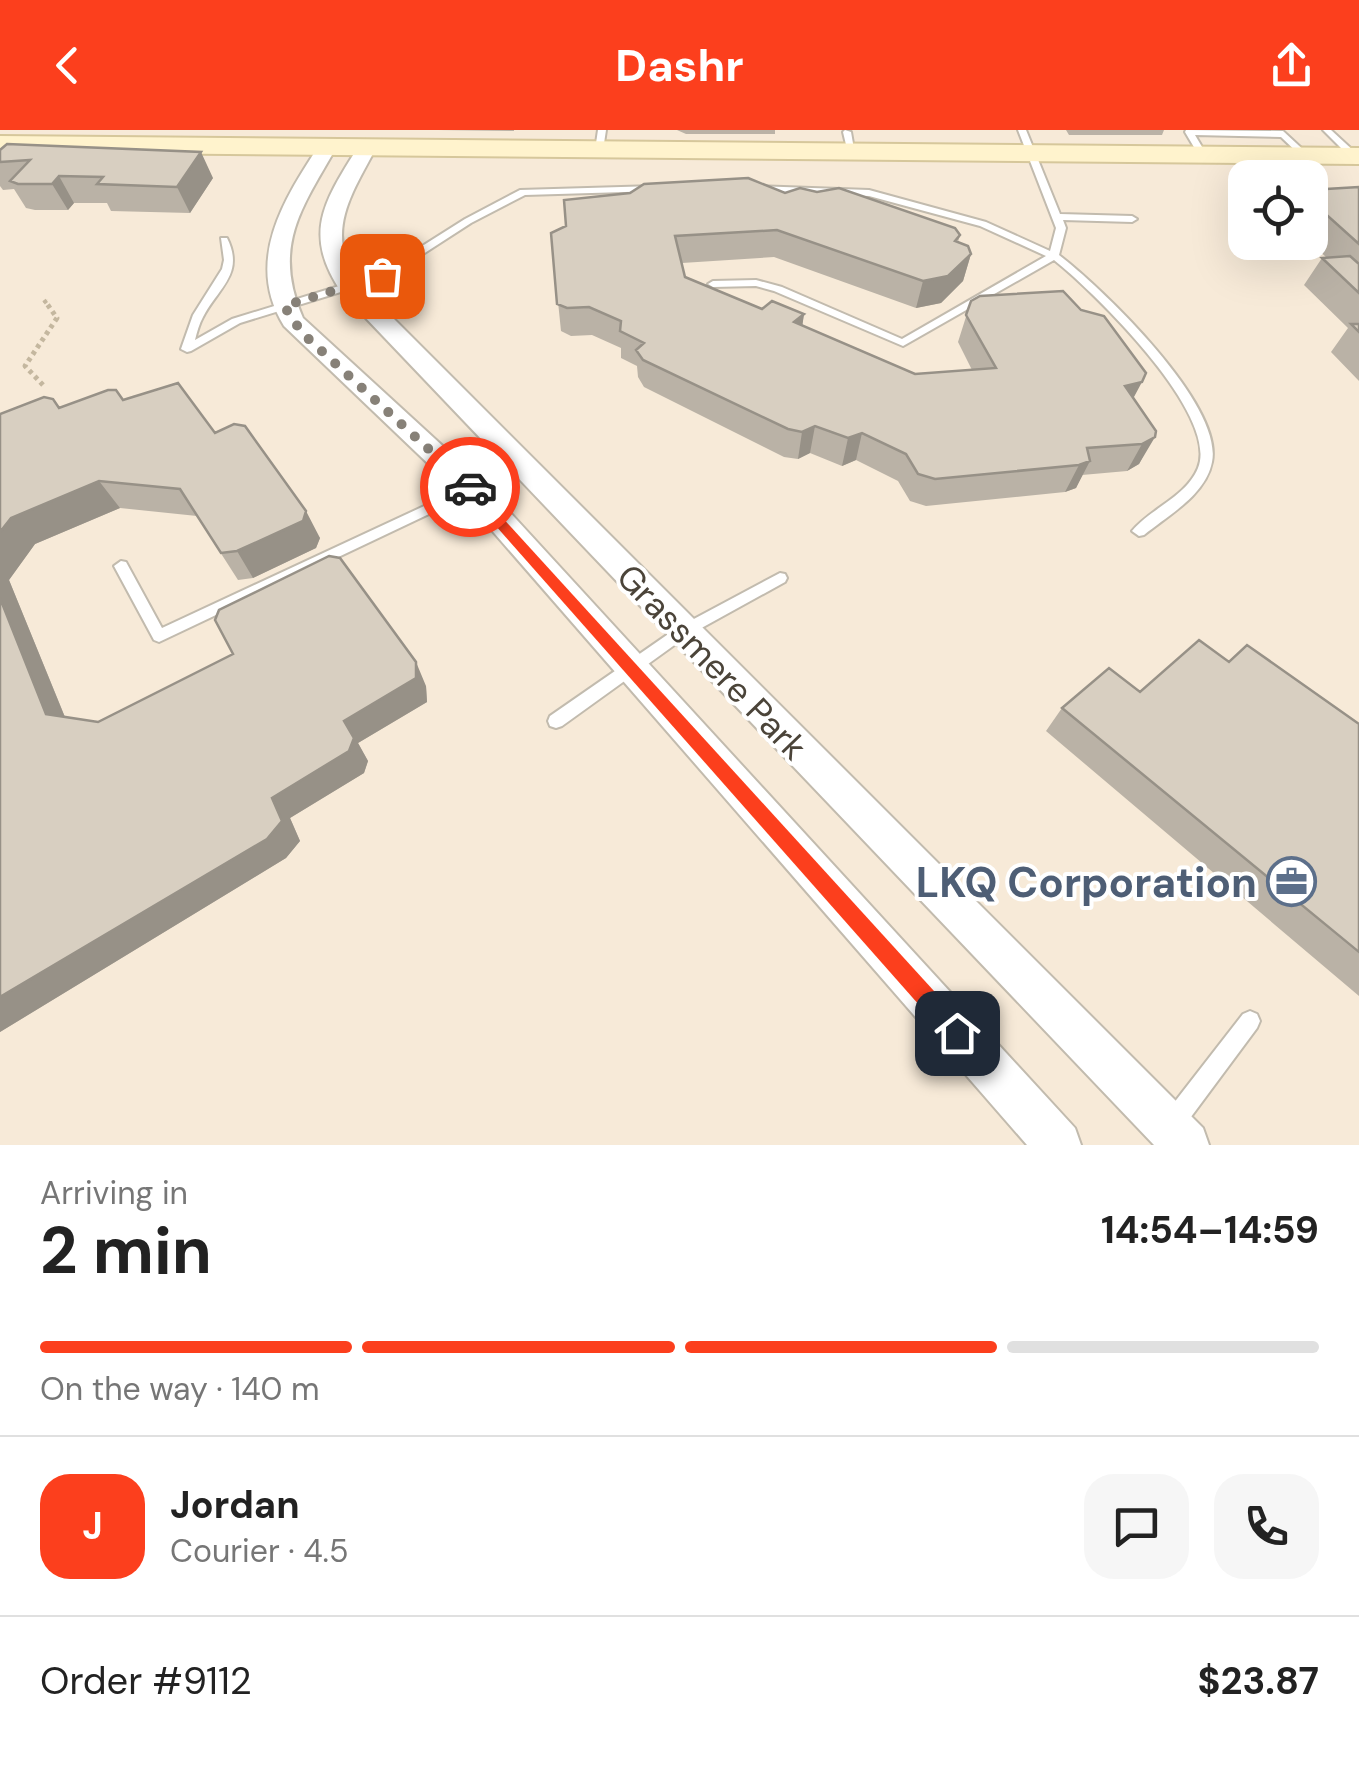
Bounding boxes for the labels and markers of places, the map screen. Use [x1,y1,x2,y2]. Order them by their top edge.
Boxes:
pin [340,234,425,319]
place label: LKQ Corporation [916,855,1257,910]
office icon: LKQ Corporation [1266,856,1318,908]
pin [915,991,1000,1076]

